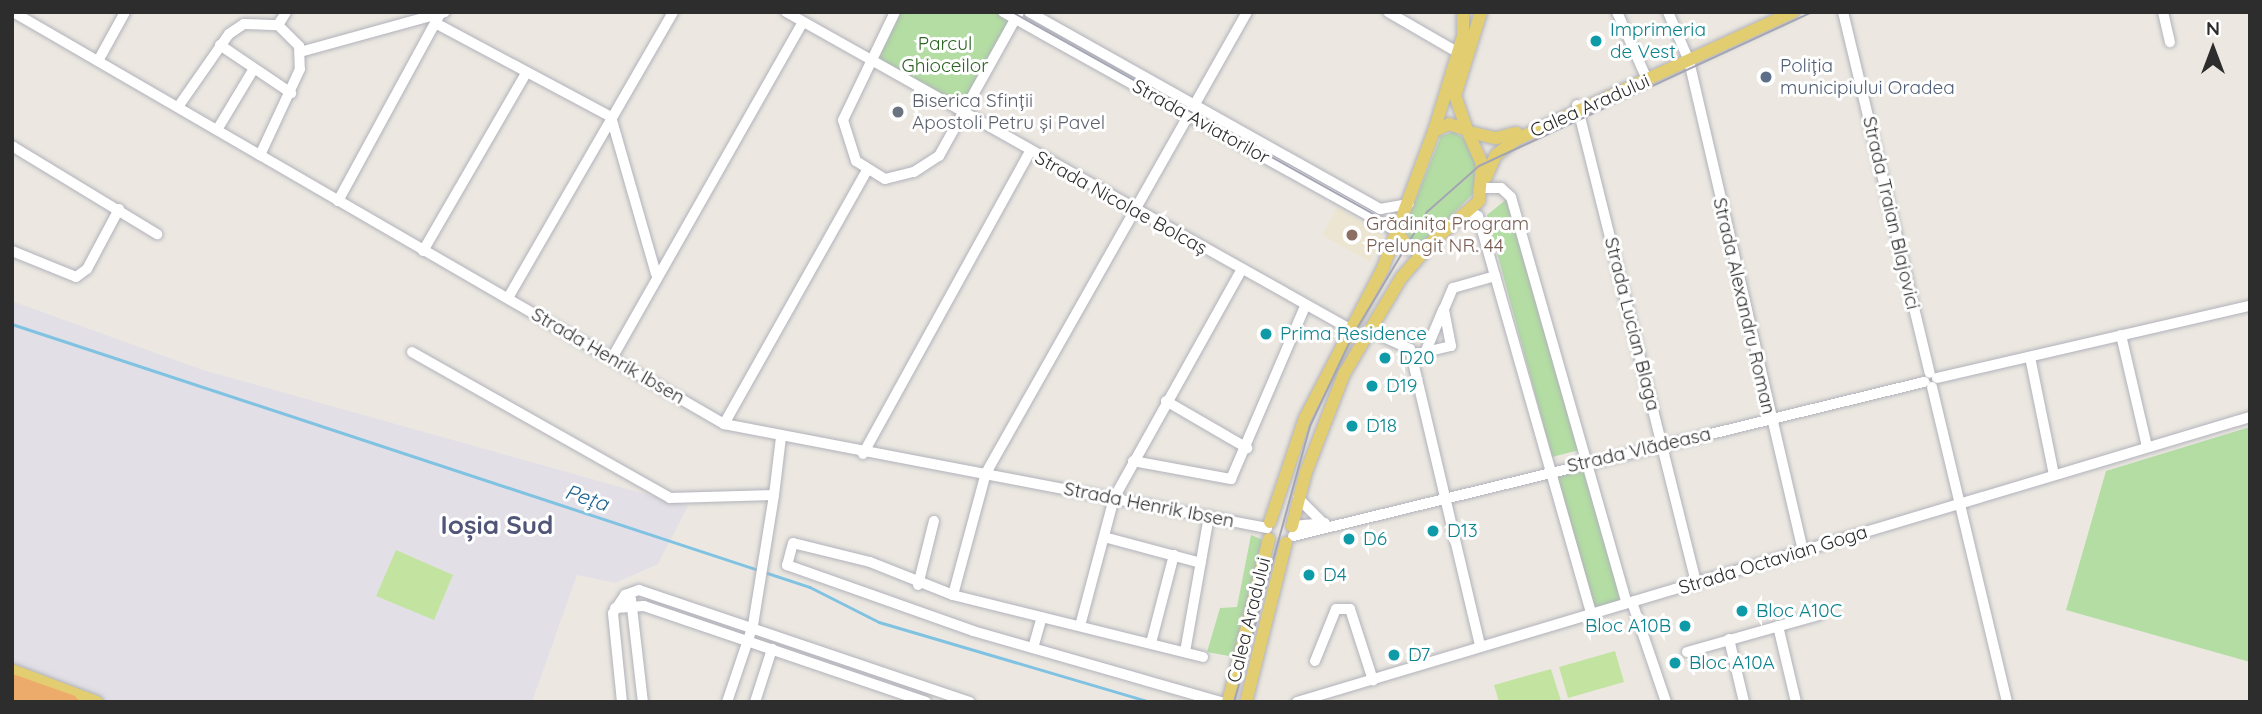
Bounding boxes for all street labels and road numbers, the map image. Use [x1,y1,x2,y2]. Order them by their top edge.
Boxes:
street label: Calea Aradului [1527,69,1653,143]
street label: Strada Aviatorilor [1128,75,1274,169]
street label: Strada Traian Blajovici [1858,114,1924,312]
street label: Strada Nicolae Bolcaș [1031,146,1211,260]
street label: Strada Alexandru Roman [1708,196,1780,416]
street label: Strada Lucian Blaga [1599,235,1665,413]
street label: Strada Henrik Ibsen [527,303,689,409]
street label: Strada Vlădeasa [1565,422,1713,478]
street label: Strada Henrik Ibsen [1062,477,1236,533]
street label: Strada Octavian Goga [1676,520,1870,600]
street label: Calea Aradului [1222,555,1276,685]

